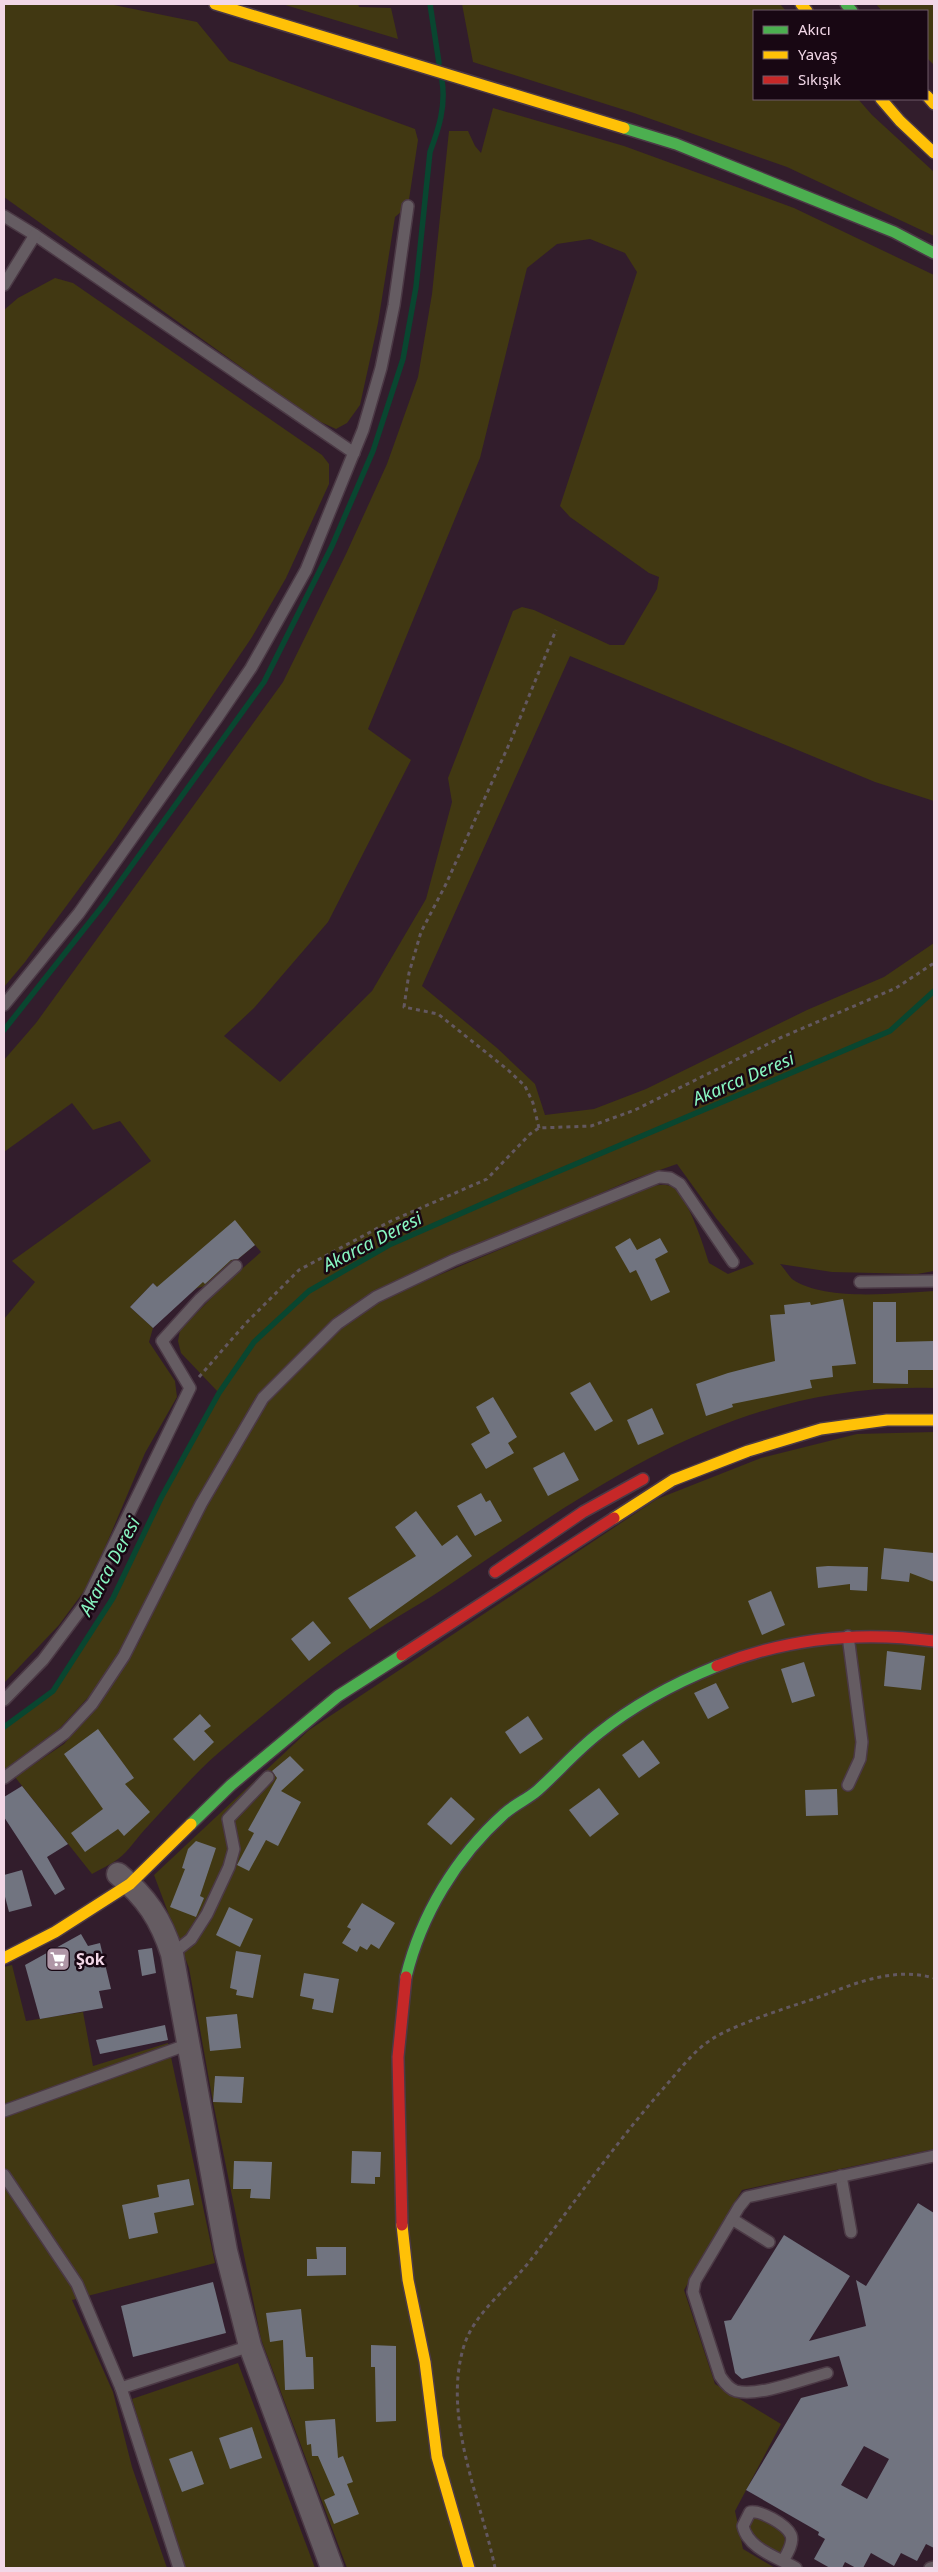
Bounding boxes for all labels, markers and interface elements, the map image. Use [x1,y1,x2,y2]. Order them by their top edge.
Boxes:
legend [753,10,928,100]
text: Akıcı [798,19,831,39]
text: Yavaş [798,44,837,64]
text: Sıkışık [798,69,841,89]
water label: Akarca Deresi [687,1046,798,1111]
water label: Akarca Deresi [317,1206,426,1277]
water label: Akarca Deresi [72,1512,145,1621]
supermarket icon: Şok [45,1946,71,1972]
place label: Şok [76,1948,105,1970]

